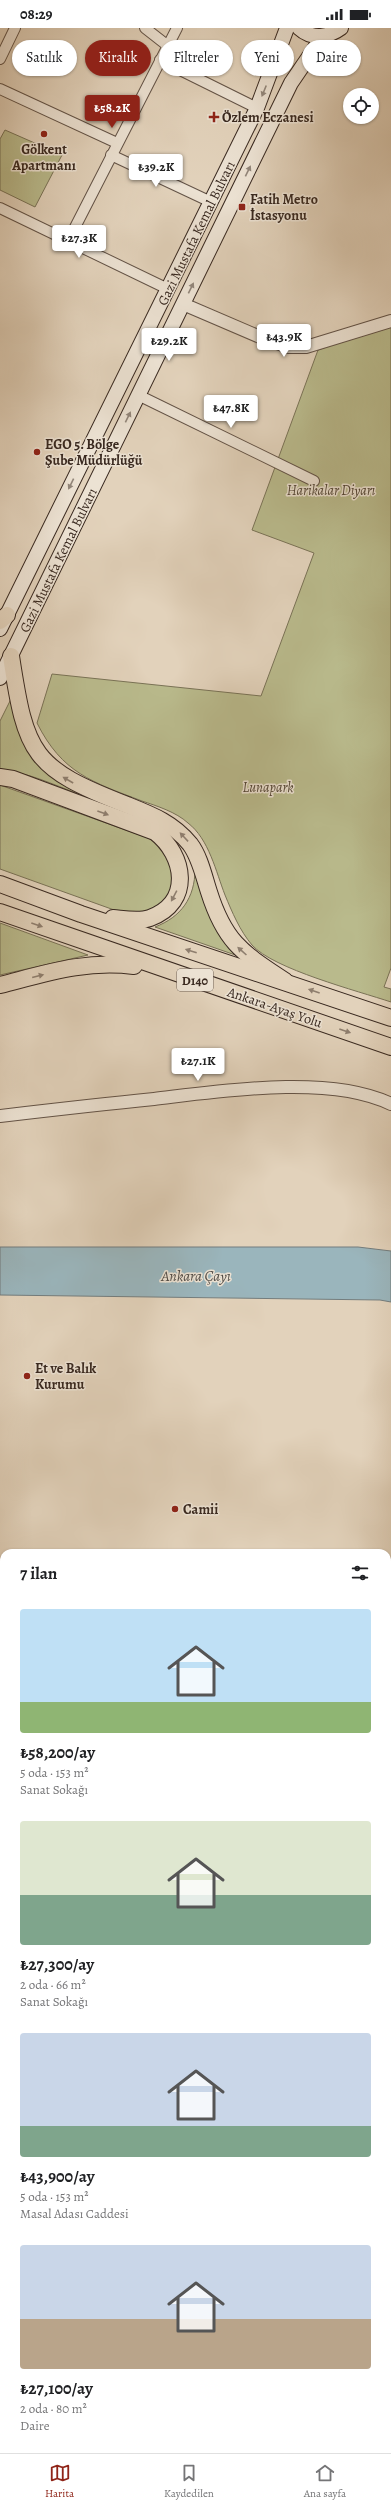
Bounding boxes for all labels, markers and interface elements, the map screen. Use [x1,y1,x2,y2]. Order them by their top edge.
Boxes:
text: 08:29 [20,4,53,24]
chip: Satılık [12,40,77,76]
chip: Kiralık [85,40,151,76]
chip: Filtreler [159,40,233,76]
chip: Yeni [241,40,294,76]
chip: Daire [302,40,361,76]
one-way arrow [261,86,267,98]
map controls [343,88,379,124]
button: locate [343,88,379,124]
pin: ₺58.2K [79,95,145,129]
text: ₺58.2K [94,99,130,116]
place label: Özlem Eczanesi [222,108,314,127]
marker: Özlem Eczanesi [209,112,219,122]
marker: Gölkent Apartmanı [39,129,49,139]
place label: Gölkent Apartmanı [11,140,76,175]
pin: ₺39.2K [123,154,189,188]
text: ₺39.2K [138,158,174,175]
street label: Gazi Mustafa Kemal Bulvarı [153,158,240,309]
one-way arrow [245,165,251,176]
place label: Fatih Metro İstasyonu [250,190,318,225]
marker: Fatih Metro İstasyonu [237,202,247,212]
pin: ₺27.3K [46,225,112,259]
text: ₺27.3K [61,229,97,246]
one-way arrow [188,282,194,293]
pin: ₺43.9K [251,324,317,358]
pin: ₺29.2K [136,328,202,362]
text: ₺43.9K [266,328,302,345]
text: ₺29.2K [150,332,188,349]
pin: ₺47.8K [198,395,264,429]
text: ₺47.8K [213,399,249,416]
one-way arrow [125,411,131,423]
place label: EGO 5. Bölge Şube Müdürlüğü [45,435,143,470]
marker: EGO 5. Bölge Şube Müdürlüğü [32,447,42,457]
one-way arrow [68,479,75,490]
park label: Harikalar Diyarı [287,481,376,500]
street label: Gazi Mustafa Kemal Bulvarı [15,485,102,636]
one-way arrow [62,776,74,783]
park label: Lunapark [242,778,294,797]
one-way arrow [97,810,109,816]
one-way arrow [179,832,188,842]
one-way arrow [171,890,178,902]
one-way arrow [31,922,43,928]
one-way arrow [237,946,247,956]
one-way arrow [185,948,197,954]
road number: D140 [177,969,213,991]
one-way arrow [32,972,44,978]
street label: Ankara-Ayaş Yolu [224,982,325,1033]
one-way arrow [308,988,320,994]
one-way arrow [339,1029,351,1035]
pin: ₺27.1K [165,1048,231,1082]
text: ₺27.1K [181,1052,215,1069]
water label: Ankara Çayı [160,1266,231,1286]
place label: Et ve Balık Kurumu [35,1359,97,1394]
marker: Et ve Balık Kurumu [22,1371,32,1381]
place label: Camii [183,1500,218,1519]
marker: Camii [170,1504,180,1514]
text: 7 ilan [20,1562,57,1585]
icon: filters [349,1562,371,1584]
icon: home [160,1635,232,1707]
text: ₺58,200/ay [20,1741,95,1764]
text: 5 oda · 153 m² [20,1764,89,1781]
text: Sanat Sokağı [20,1781,88,1798]
icon: home [160,1847,232,1919]
text: ₺27,300/ay [20,1953,94,1976]
text: 2 oda · 66 m² [20,1976,86,1993]
text: Sanat Sokağı [20,1993,88,2010]
icon: home [160,2059,232,2131]
text: ₺43,900/ay [20,2165,95,2188]
text: 5 oda · 153 m² [20,2188,89,2205]
text: Masal Adası Caddesi [20,2205,129,2222]
icon: home [160,2271,232,2343]
text: ₺27,100/ay [20,2377,93,2400]
text: 2 oda · 80 m² [20,2400,87,2417]
text: Daire [20,2417,50,2434]
tab: Harita [45,2462,74,2501]
tab: Kaydedilen [164,2462,214,2501]
tab: Ana sayfa [304,2462,346,2501]

